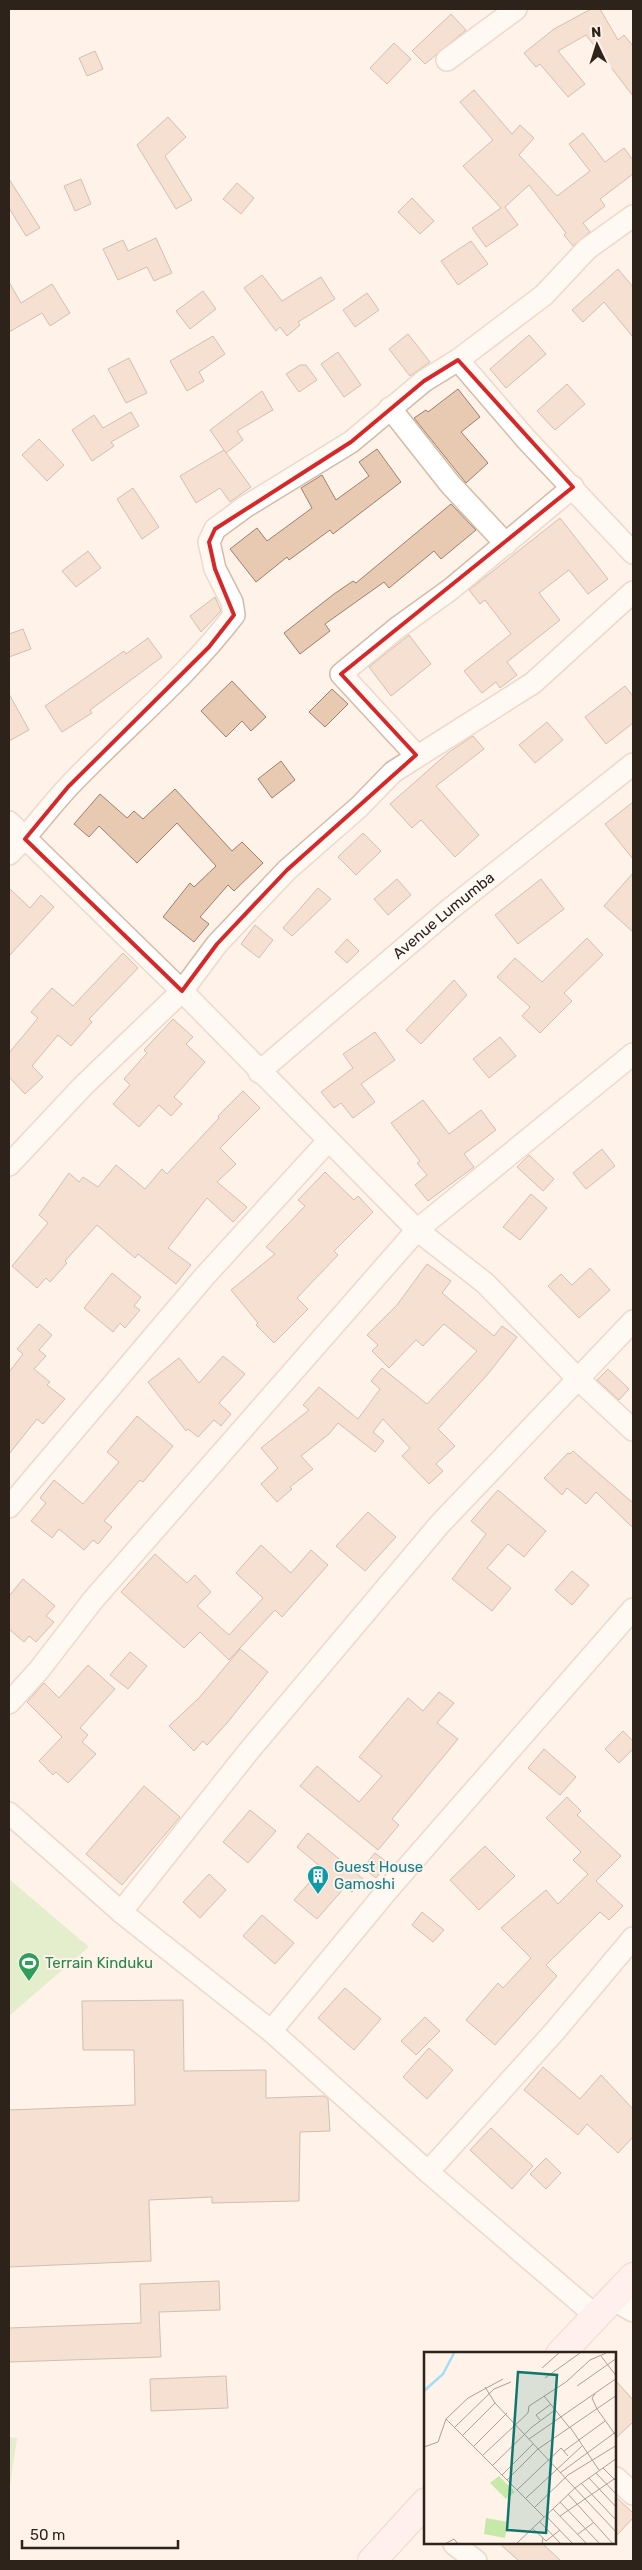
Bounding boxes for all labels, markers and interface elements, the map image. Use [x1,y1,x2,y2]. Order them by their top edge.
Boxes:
north arrow [572,20,622,70]
text: N [591,24,602,41]
street label: Avenue Lumumba [389,868,498,963]
place label: Guest House Gamoshi [334,1858,423,1893]
building icon: Guest House Gamoshi [306,1864,330,1895]
sports icon: Terrain Kinduku [17,1951,41,1982]
place label: Terrain Kinduku [45,1954,153,1972]
inset map [424,2352,617,2545]
scale bar [22,2518,179,2550]
text: 50 m [30,2526,65,2544]

